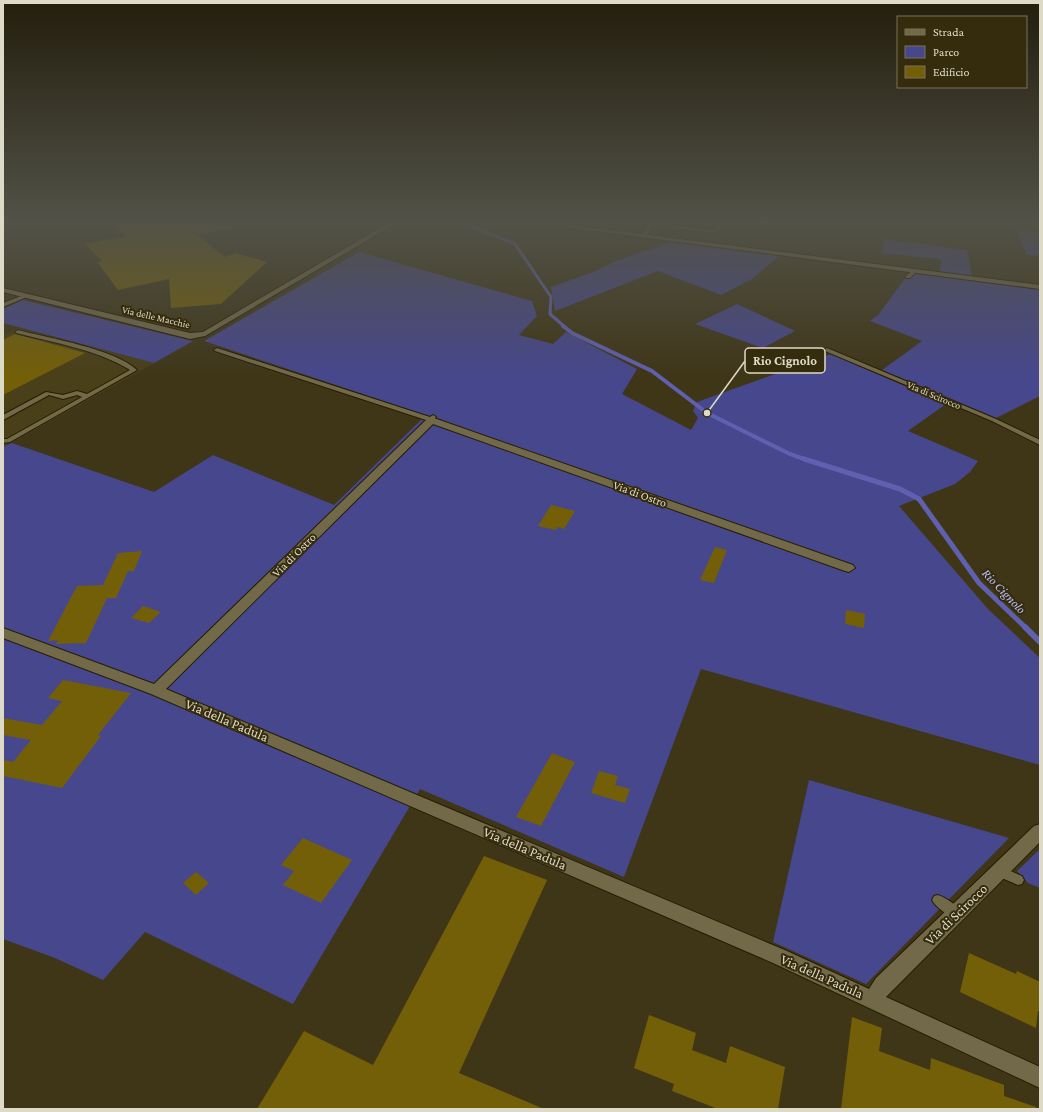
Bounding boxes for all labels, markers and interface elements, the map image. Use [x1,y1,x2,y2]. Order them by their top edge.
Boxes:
legend [897,16,1027,88]
text: Strada [933,25,964,39]
text: Parco [933,45,959,59]
text: Edificio [933,65,970,79]
street label: Via delle Macchie [121,304,192,330]
callout: Rio Cignolo [745,348,825,373]
text: Rio Cignolo [753,353,817,368]
street label: Via di Scirocco [905,379,963,411]
street label: Via di Ostro [611,478,669,510]
street label: Via di Ostro [269,530,319,580]
water label: Rio Cignolo [979,566,1029,617]
street label: Via della Padula [183,695,271,745]
street label: Via della Padula [481,823,569,873]
street label: Via di Scirocco [922,880,990,948]
street label: Via della Padula [778,951,866,1002]

